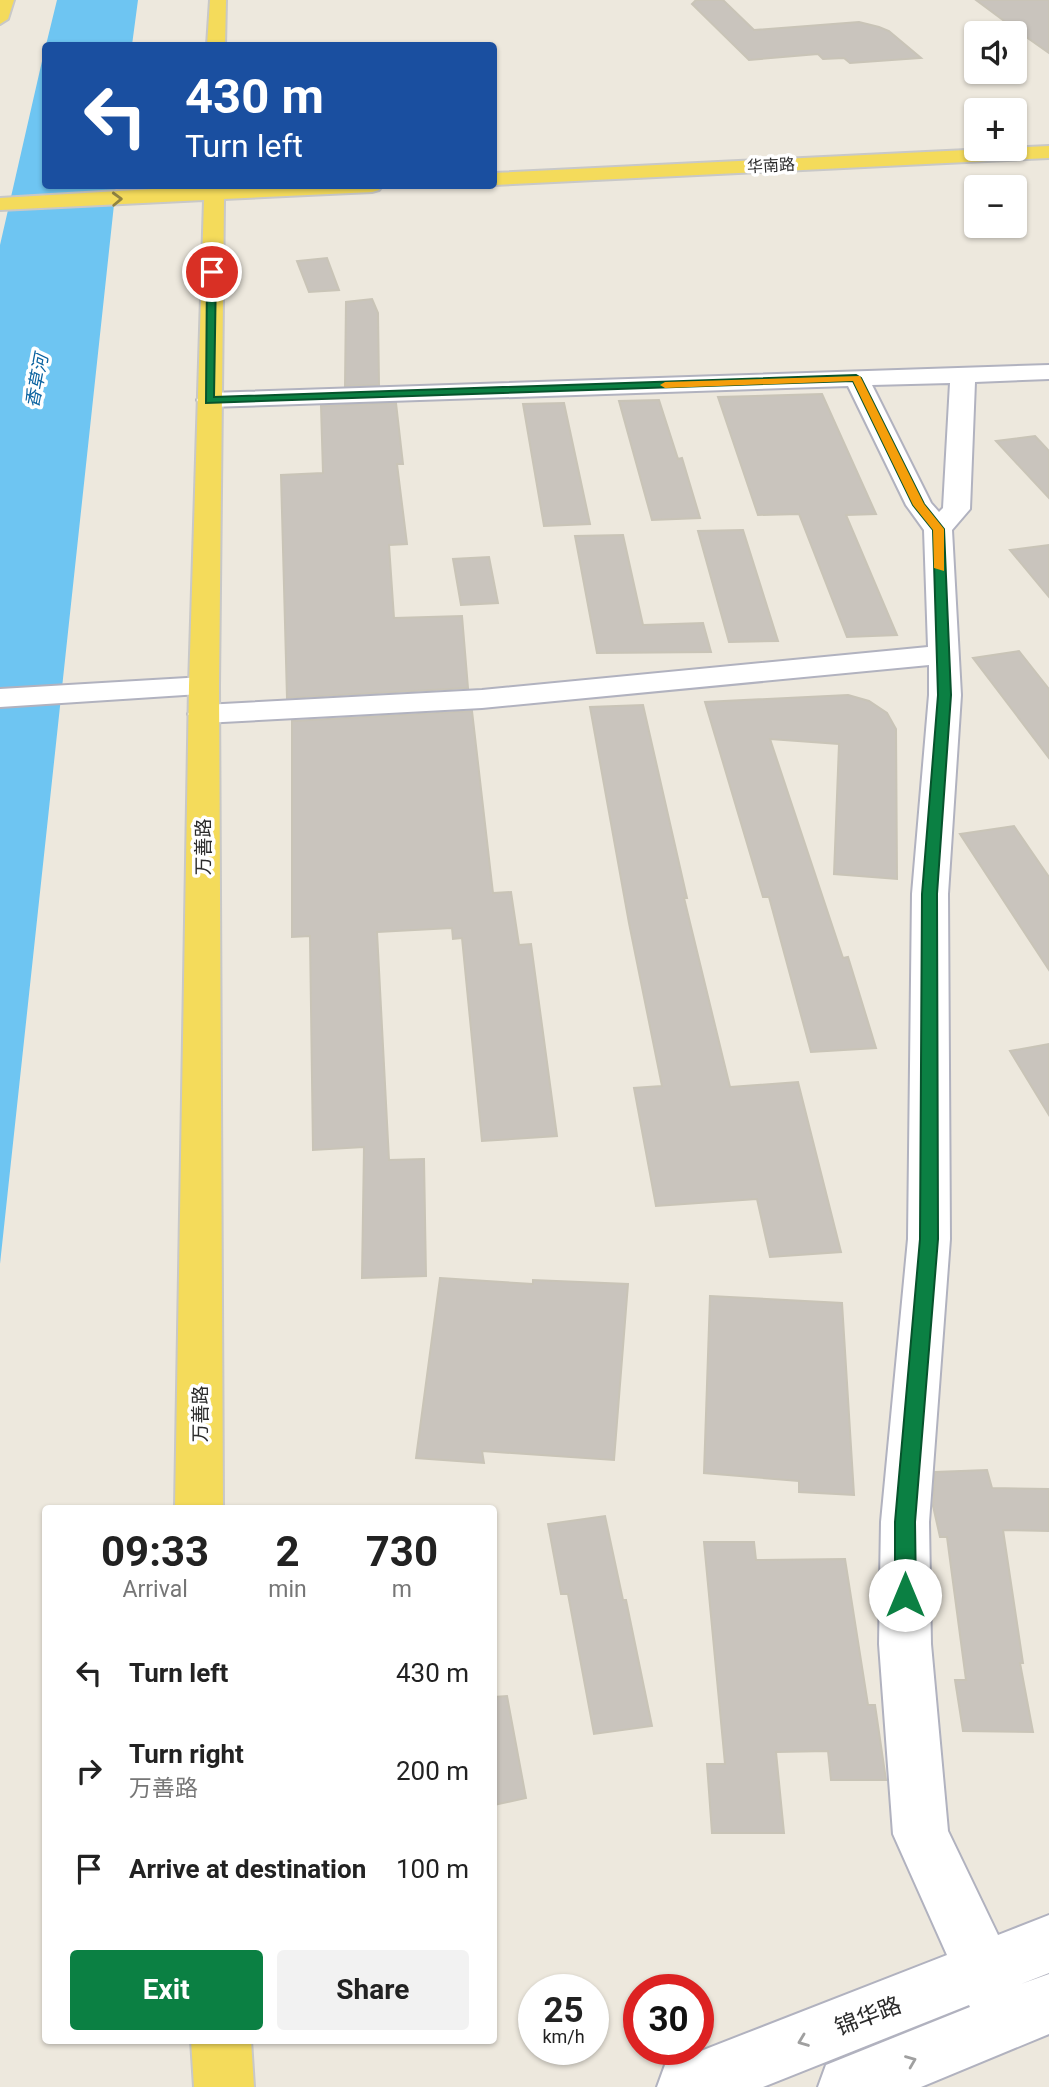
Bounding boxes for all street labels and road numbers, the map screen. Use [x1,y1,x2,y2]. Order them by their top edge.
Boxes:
street label: 华南路 [747,155,795,176]
street label: 万善路 [192,818,215,876]
street label: 万善路 [189,1385,212,1443]
street label: 锦华路 [831,1991,905,2041]

